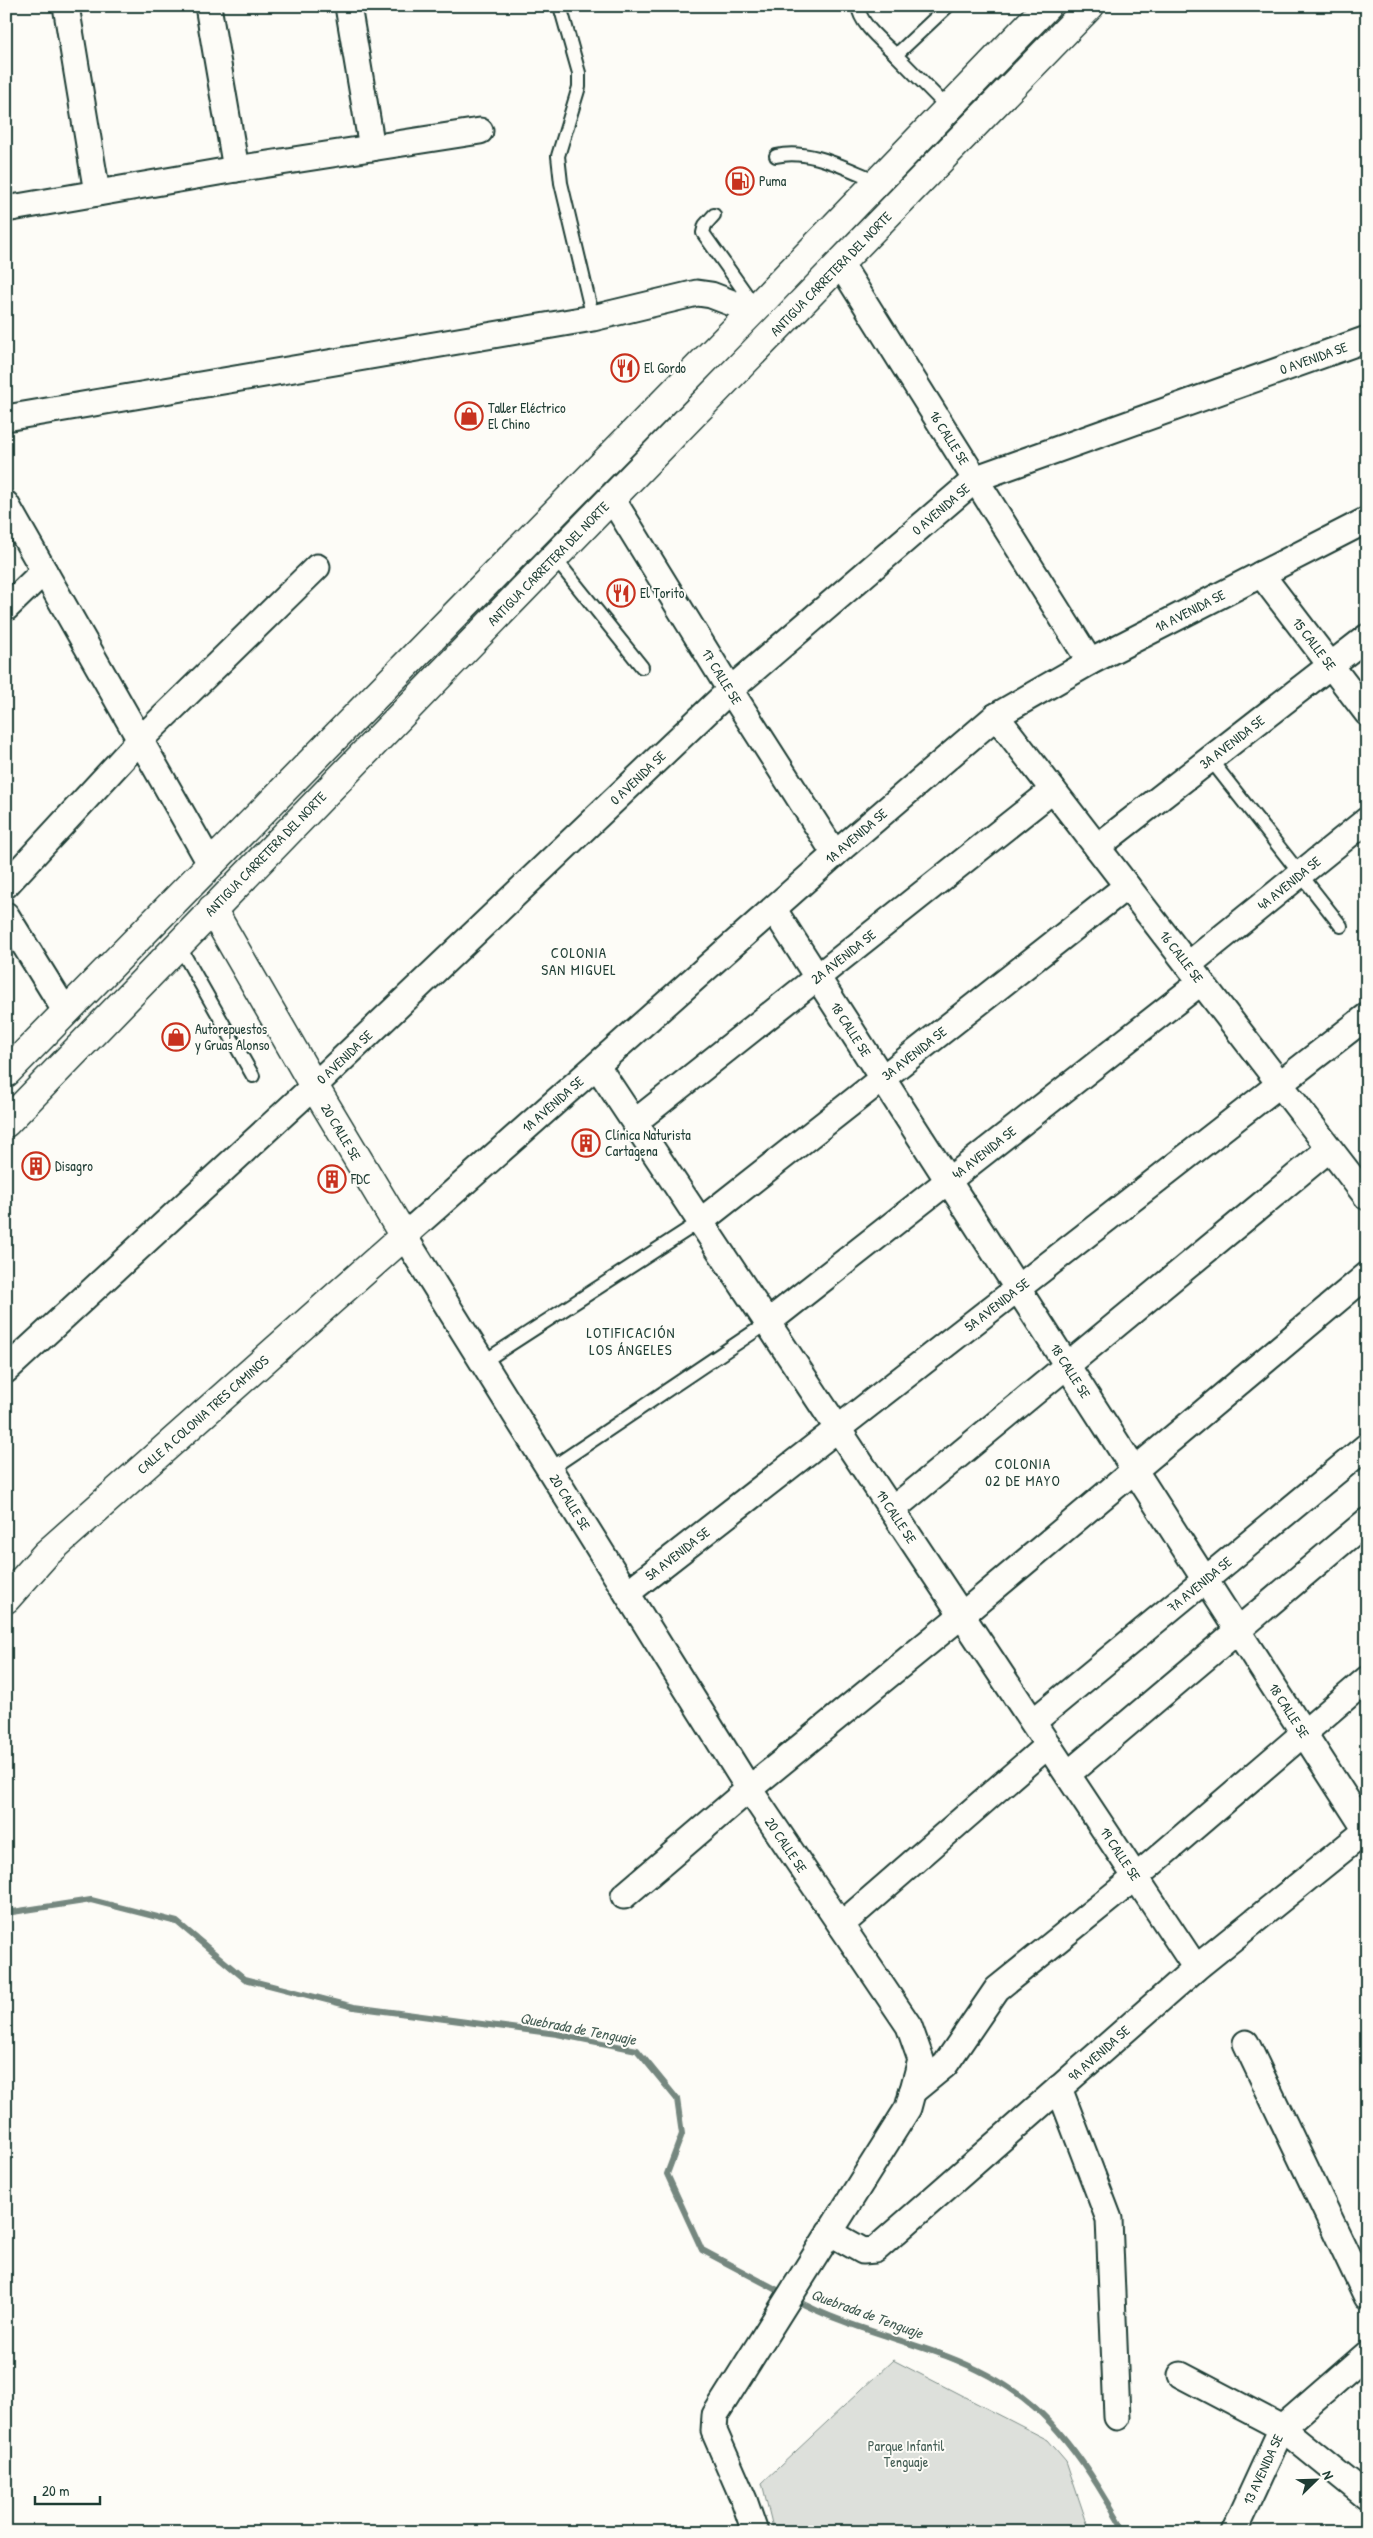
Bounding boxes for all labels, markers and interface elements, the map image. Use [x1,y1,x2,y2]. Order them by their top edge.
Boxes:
fuel station icon: Puma [725,166,755,196]
place label: Puma [759,171,787,190]
street label: ANTIGUA CARRETERA DEL NORTE [765,207,896,340]
street label: 0 AVENIDA SE [1277,337,1350,378]
restaurant icon: El Gordo [610,353,640,383]
place label: El Gordo [644,358,686,377]
place label: Taller Eléctrico El Chino [488,398,566,433]
shop icon: Taller Eléctrico El Chino [454,401,484,431]
street label: 16 CALLE SE [926,407,974,468]
street label: 0 AVENIDA SE [907,479,973,539]
street label: ANTIGUA CARRETERA DEL NORTE [483,497,613,630]
restaurant icon: El Torito [606,578,636,608]
place label: El Torito [640,583,685,602]
street label: 1A AVENIDA SE [1152,584,1228,636]
street label: 15 CALLE SE [1289,614,1341,674]
street label: 17 CALLE SE [698,645,747,708]
street label: 3A AVENIDA SE [1195,710,1268,773]
street label: 0 AVENIDA SE [605,746,670,809]
street label: ANTIGUA CARRETERA DEL NORTE [200,787,330,920]
street label: 1A AVENIDA SE [821,804,891,868]
street label: 4A AVENIDA SE [1253,851,1324,914]
street label: 2A AVENIDA SE [807,925,879,988]
street label: 16 CALLE SE [1156,926,1208,986]
district label: COLONIA SAN MIGUEL [541,942,617,980]
street label: 18 CALLE SE [827,998,876,1060]
place label: Autorepuestos y Gruas Alonso [195,1019,270,1055]
shop icon: Autorepuestos y Gruas Alonso [161,1022,191,1052]
street label: 3A AVENIDA SE [877,1022,950,1084]
street label: 0 AVENIDA SE [312,1025,376,1088]
street label: 1A AVENIDA SE [518,1071,587,1136]
street label: 20 CALLE SE [317,1100,366,1164]
street label: 4A AVENIDA SE [948,1121,1020,1183]
place label: Clínica Naturista Cartagena [605,1125,691,1161]
building icon: Clínica Naturista Cartagena [571,1128,601,1158]
building icon: Disagro [21,1151,51,1181]
place label: Disagro [55,1156,93,1176]
building icon: FDC [317,1164,347,1194]
place label: FDC [350,1169,371,1188]
street label: 5A AVENIDA SE [960,1273,1033,1335]
district label: LOTIFICACIÓN LOS ÁNGELES [586,1322,676,1360]
street label: 18 CALLE SE [1046,1340,1096,1402]
street label: CALLE A COLONIA TRES CAMINOS [132,1350,273,1478]
district label: COLONIA 02 DE MAYO [985,1453,1061,1491]
street label: 20 CALLE SE [546,1470,595,1533]
street label: 19 CALLE SE [872,1486,921,1547]
street label: 5A AVENIDA SE [641,1522,713,1584]
street label: 7A AVENIDA SE [1163,1552,1235,1616]
street label: 18 CALLE SE [1265,1679,1314,1741]
street label: 20 CALLE SE [761,1813,812,1876]
street label: 19 CALLE SE [1096,1823,1145,1884]
water label: Quebrada de Tenguaje [518,2007,639,2050]
street label: 9A AVENIDA SE [1064,2021,1133,2085]
water label: Quebrada de Tenguaje [808,2284,927,2344]
street label: 13 AVENIDA SE [1238,2431,1287,2507]
park label: Parque Infantil Tenguaje [868,2436,945,2472]
north arrow [1290,2456,1340,2506]
text: N [1318,2468,1339,2482]
scale bar [35,2473,100,2505]
text: 20 m [42,2480,69,2501]

